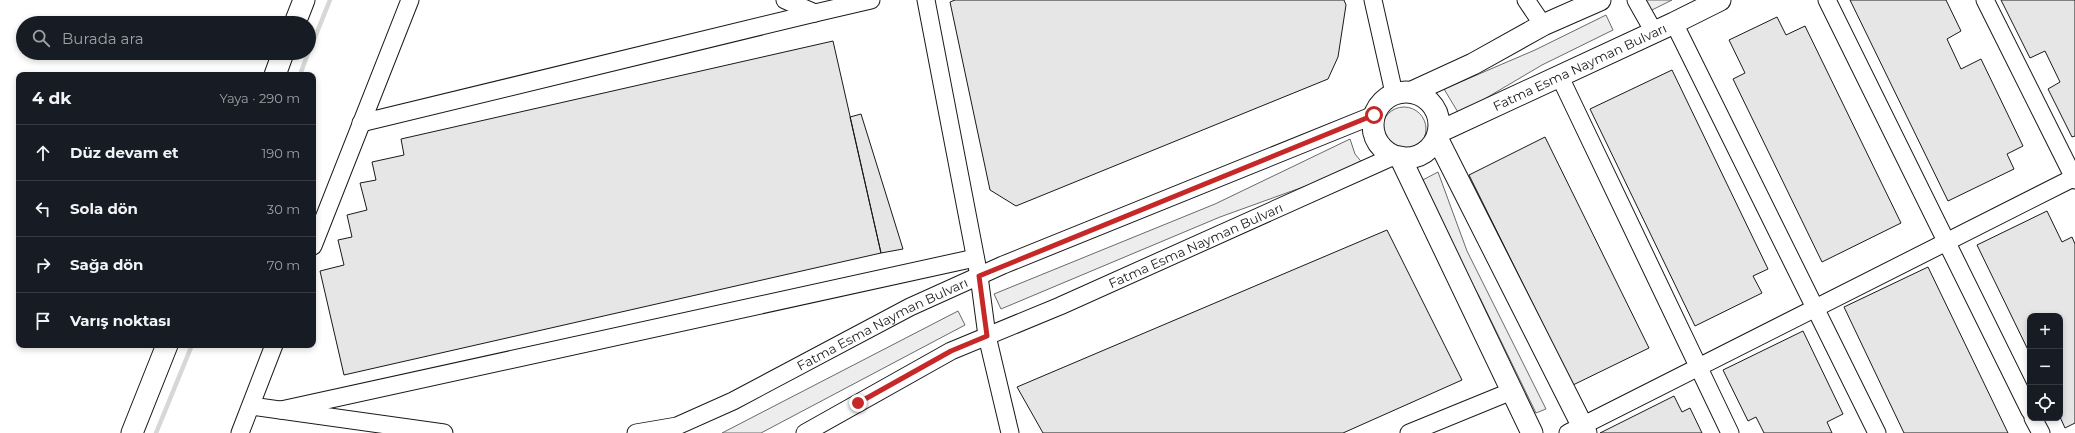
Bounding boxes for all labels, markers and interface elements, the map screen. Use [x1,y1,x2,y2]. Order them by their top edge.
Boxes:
search box [16,16,316,60]
street label: Fatma Esma Nayman Bulvarı [1490,20,1669,114]
icon: search [30,27,52,49]
text: Burada ara [62,29,144,48]
text: 4 dk [32,88,71,108]
text: Yaya · 290 m [220,90,300,106]
route start [1365,106,1383,124]
icon: ahead [32,142,54,164]
text: Düz devam et [70,143,179,162]
text: 190 m [262,145,300,161]
icon: left [32,198,54,220]
text: Sola dön [70,199,138,218]
street label: Fatma Esma Nayman Bulvarı [1106,199,1285,291]
text: 30 m [267,201,300,217]
icon: right [32,254,54,276]
text: Sağa dön [70,255,143,274]
text: 70 m [267,257,300,273]
street label: Fatma Esma Nayman Bulvarı [794,274,970,374]
icon: arrive [32,310,54,332]
text: Varış noktası [70,311,171,330]
map controls [2027,313,2063,421]
button: + [2027,313,2063,349]
button: − [2027,349,2063,385]
button: locate [2027,385,2063,421]
route end [849,394,867,412]

